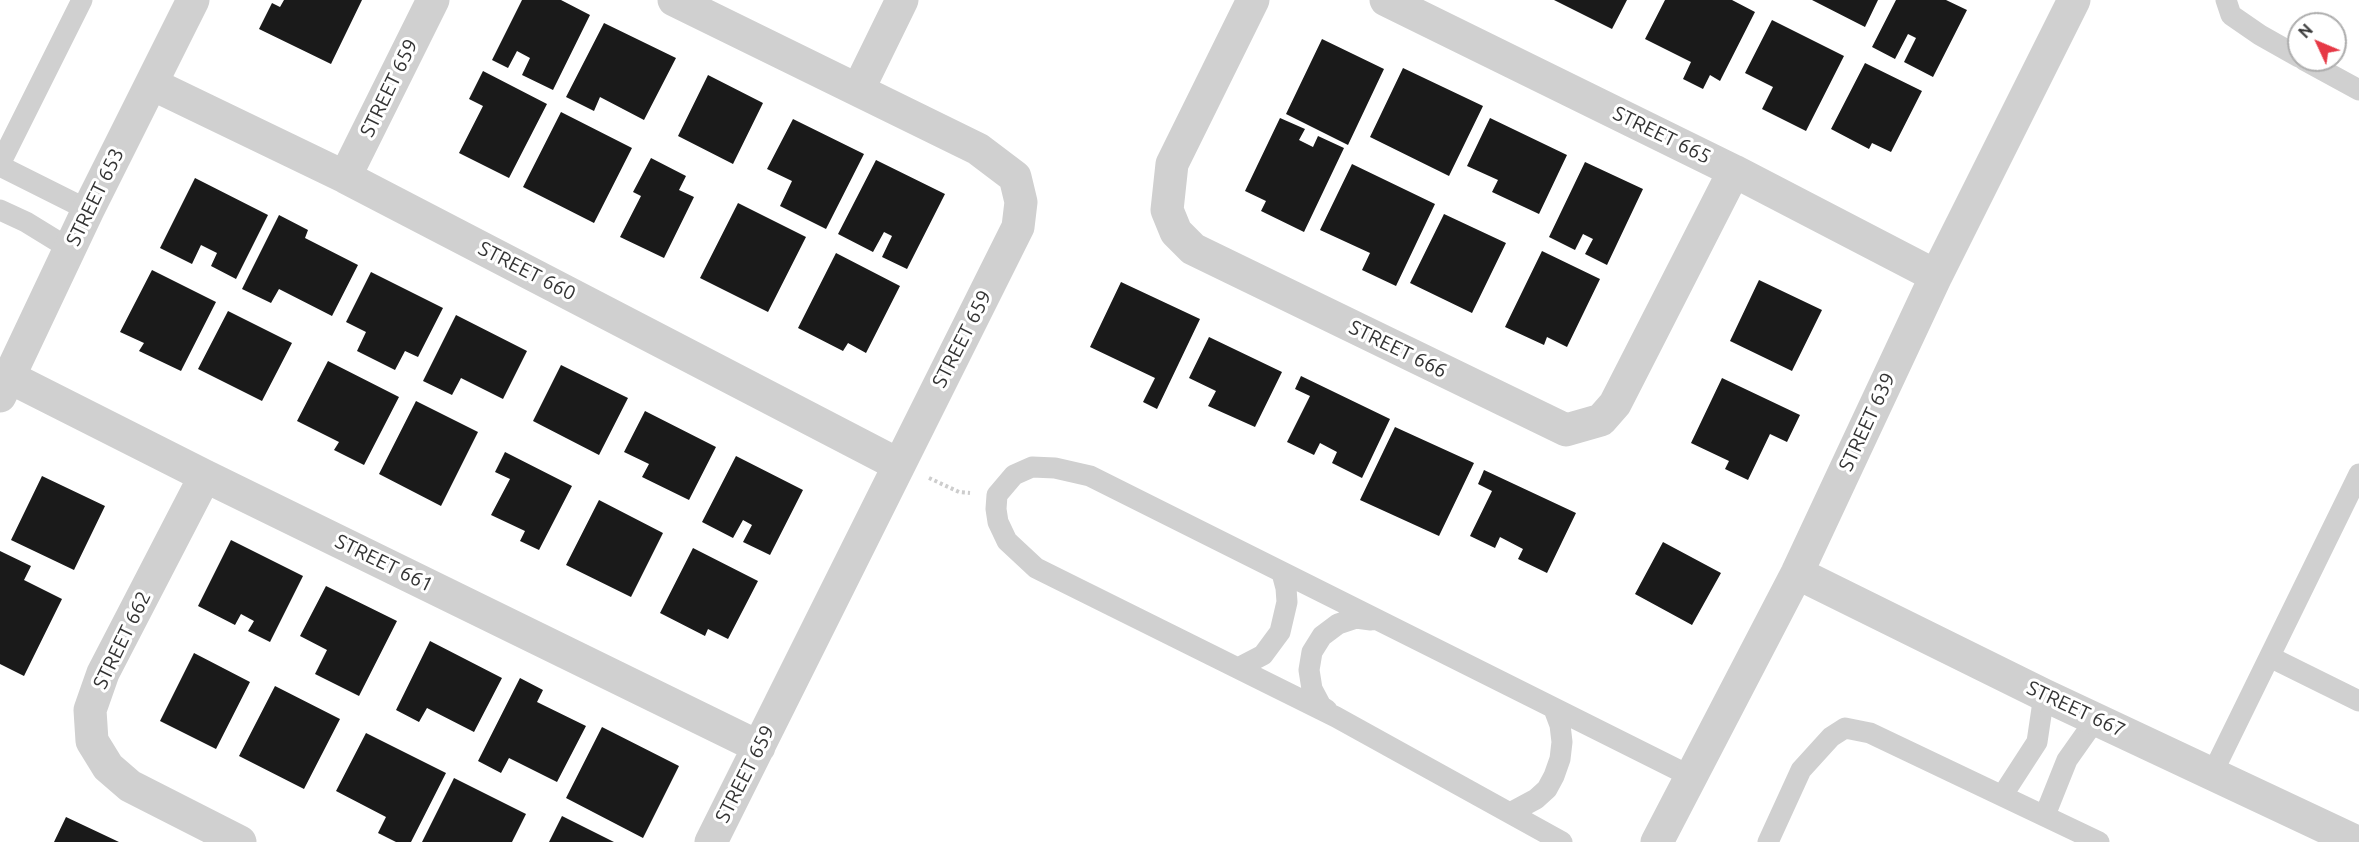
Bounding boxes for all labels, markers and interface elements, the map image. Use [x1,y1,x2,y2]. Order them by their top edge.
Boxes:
north arrow [2287,12,2347,72]
text: N [2295,20,2316,41]
street label: STREET 659 [355,35,423,141]
street label: STREET 665 [1609,101,1715,169]
street label: STREET 653 [61,144,129,250]
street label: STREET 660 [474,236,580,306]
street label: STREET 659 [927,286,997,392]
street label: STREET 666 [1345,315,1451,383]
street label: STREET 639 [1834,369,1900,475]
street label: STREET 661 [331,529,437,597]
street label: STREET 662 [88,587,156,693]
street label: STREET 667 [2023,676,2129,742]
street label: STREET 659 [710,721,780,827]

